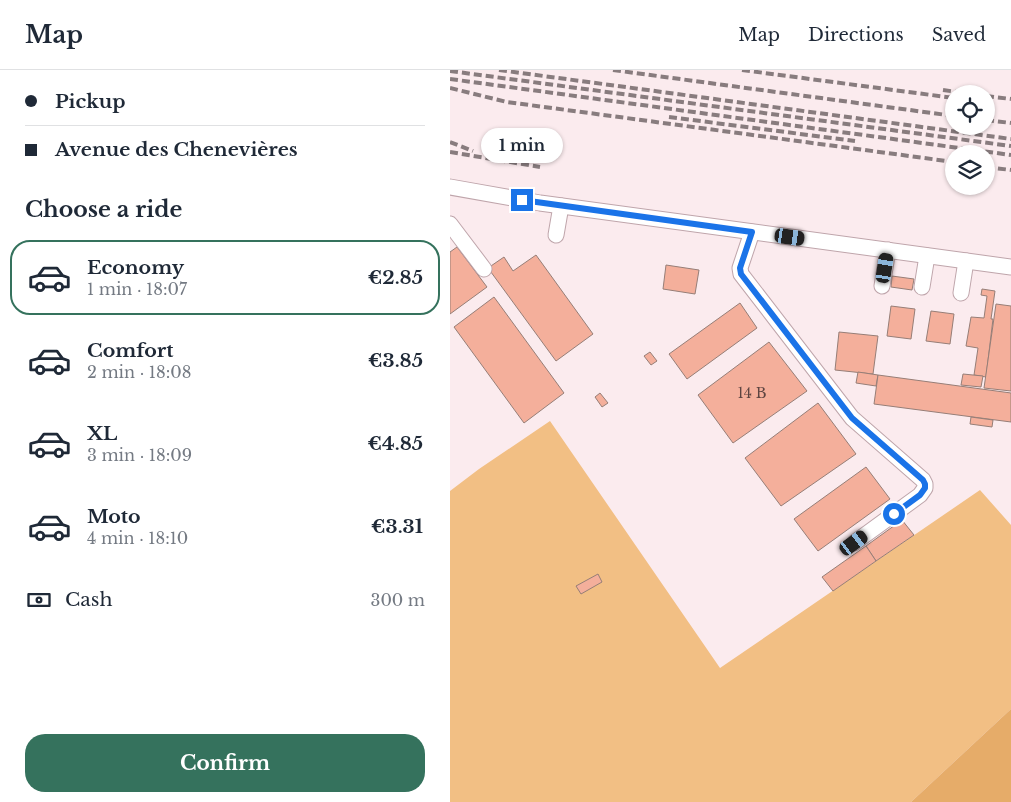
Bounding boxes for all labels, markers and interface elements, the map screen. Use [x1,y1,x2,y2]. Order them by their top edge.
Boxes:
text: Map [25,20,83,49]
text: Map [738,24,780,46]
text: Directions [808,24,904,46]
text: Saved [932,24,986,46]
map controls [945,85,995,195]
button: locate [945,85,995,135]
text: Pickup [55,90,126,113]
callout: 1 min [481,128,563,162]
text: 1 min [499,135,545,155]
text: Avenue des Chenevières [55,138,298,161]
button: layers [945,145,995,195]
route end [511,189,533,211]
text: Choose a ride [25,196,182,223]
car [774,227,805,247]
car [875,252,894,284]
icon: car [27,255,72,300]
text: Economy [87,256,184,279]
text: €2.85 [368,266,423,289]
text: 1 min · 18:07 [87,279,187,299]
icon: car [27,338,72,383]
text: Comfort [87,339,174,362]
text: €3.85 [368,349,423,372]
text: 2 min · 18:08 [87,362,191,382]
house number: 14 B [737,384,767,402]
icon: car [27,421,72,466]
text: XL [87,422,117,445]
text: €4.85 [368,432,423,455]
text: 3 min · 18:09 [87,445,192,465]
route start [883,503,905,525]
icon: car [27,504,72,549]
text: Moto [87,505,141,528]
text: €3.31 [371,515,423,538]
text: 4 min · 18:10 [87,528,188,548]
car [837,528,870,558]
icon: cash [25,586,53,614]
text: Cash [65,588,112,611]
text: 300 m [371,590,425,610]
button: Confirm [25,734,425,792]

